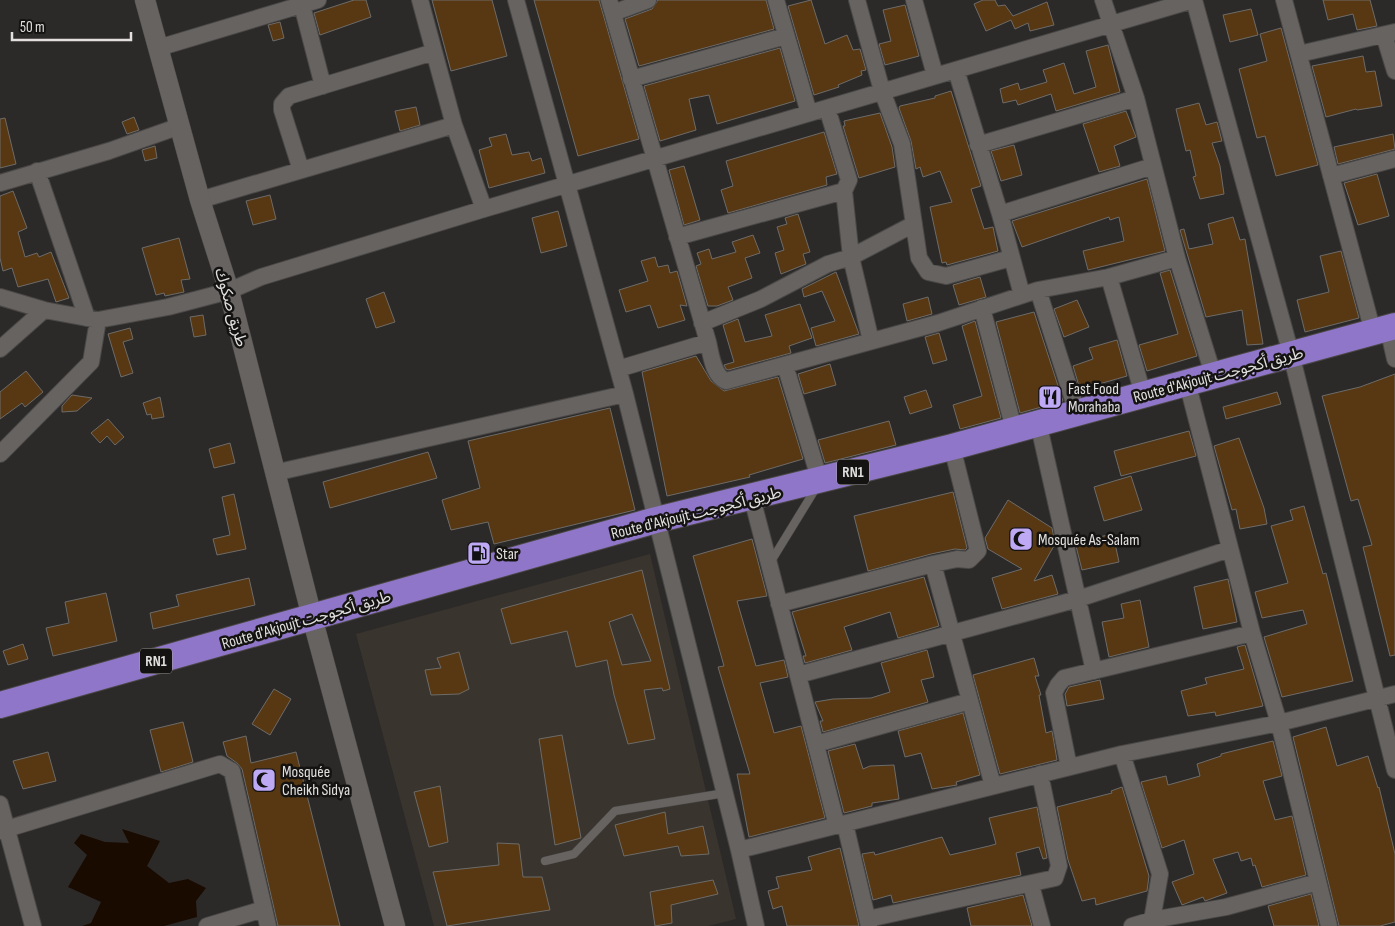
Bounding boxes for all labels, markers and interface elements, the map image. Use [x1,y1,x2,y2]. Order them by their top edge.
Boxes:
scale bar [12,10,131,42]
text: 50 m [20,18,45,37]
street label: طريق صكوك [210,266,251,349]
street label: Route d'Akjoujt طريق أكجوجت [1131,343,1306,407]
place label: Fast Food Morahaba [1068,380,1120,417]
restaurant icon: Fast Food Morahaba [1037,384,1063,410]
road number: RN1 [837,460,869,484]
street label: Route d'Akjoujt طريق أكجوجت [609,482,784,544]
mosque icon: Mosquée As-Salam [1008,526,1034,552]
place label: Mosquée As-Salam [1038,531,1139,550]
fuel station icon: Star [466,540,492,566]
place label: Star [496,545,519,564]
street label: Route d'Akjoujt طريق أكجوجت [219,586,393,654]
road number: RN1 [140,648,172,674]
place label: Mosquée Cheikh Sidya [282,763,350,800]
mosque icon: Mosquée Cheikh Sidya [251,767,277,793]

